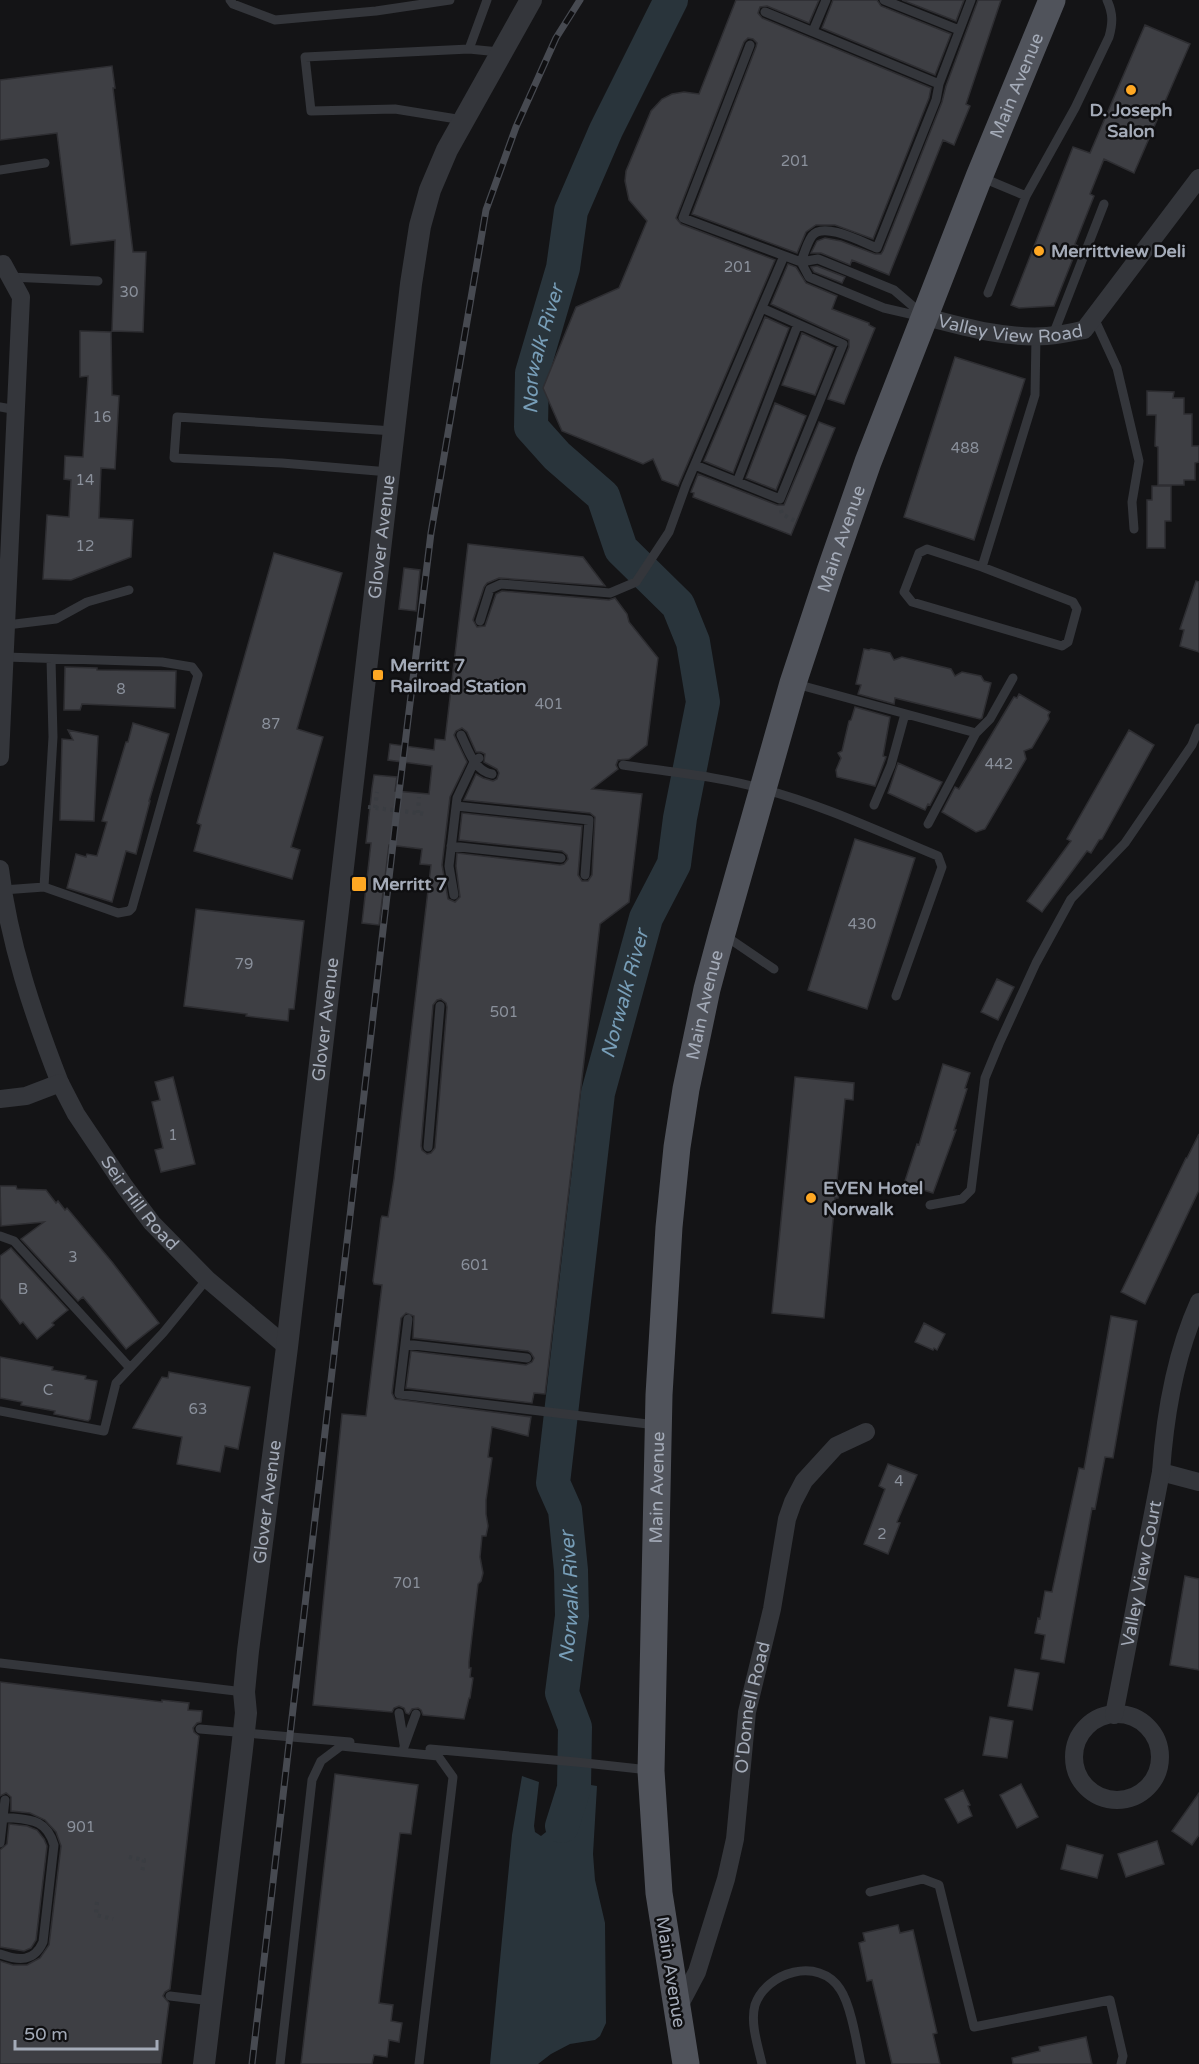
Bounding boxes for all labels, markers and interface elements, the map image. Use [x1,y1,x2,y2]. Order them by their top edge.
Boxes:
street label: Main Avenue [985,30,1048,142]
marker: D. Joseph Salon [1124,83,1138,97]
place label: D. Joseph Salon [1090,99,1172,142]
house number: 201 [781,152,809,170]
place label: Merrittview Deli [1051,240,1186,262]
marker: Merrittview Deli [1032,244,1046,258]
house number: 201 [724,258,752,276]
water label: Norwalk River [519,280,570,414]
house number: 30 [120,283,138,301]
street label: Valley View Road [936,310,1085,348]
house number: 16 [93,408,111,426]
house number: 488 [951,439,979,457]
house number: 14 [76,471,94,489]
street label: Glover Avenue [363,474,400,600]
street label: Main Avenue [813,482,870,595]
house number: 12 [76,537,94,555]
place label: Merritt 7 Railroad Station [390,654,526,697]
marker: Merritt 7 Railroad Station [371,668,385,682]
house number: 8 [116,680,126,698]
house number: 401 [535,695,563,713]
house number: 87 [262,715,280,733]
house number: 442 [985,755,1013,773]
place label: Merritt 7 [372,873,447,895]
marker: Merritt 7 [350,875,368,893]
house number: 430 [848,915,876,933]
water label: Norwalk River [596,925,655,1061]
street label: Main Avenue [681,947,728,1062]
house number: 79 [235,955,253,973]
street label: Glover Avenue [307,956,343,1083]
house number: 501 [490,1003,518,1021]
house number: 1 [168,1126,178,1144]
street label: Seir Hill Road [96,1151,183,1255]
place label: EVEN Hotel Norwalk [823,1177,923,1220]
marker: EVEN Hotel Norwalk [804,1191,818,1205]
house number: 3 [68,1248,78,1266]
house number: 601 [461,1256,489,1274]
house number: B [18,1280,28,1298]
house number: C [43,1381,53,1399]
house number: 63 [189,1400,207,1418]
street label: Main Avenue [645,1431,669,1544]
street label: Glover Avenue [248,1439,286,1565]
house number: 4 [894,1472,904,1490]
street label: Valley View Court [1116,1498,1166,1649]
house number: 2 [877,1525,887,1543]
water label: Norwalk River [554,1527,585,1664]
house number: 701 [393,1574,421,1592]
street label: O'Donnell Road [730,1639,775,1774]
house number: 901 [67,1818,95,1836]
street label: Main Avenue [651,1915,691,2029]
scale bar [15,2013,158,2051]
text: 50 m [24,2023,68,2045]

